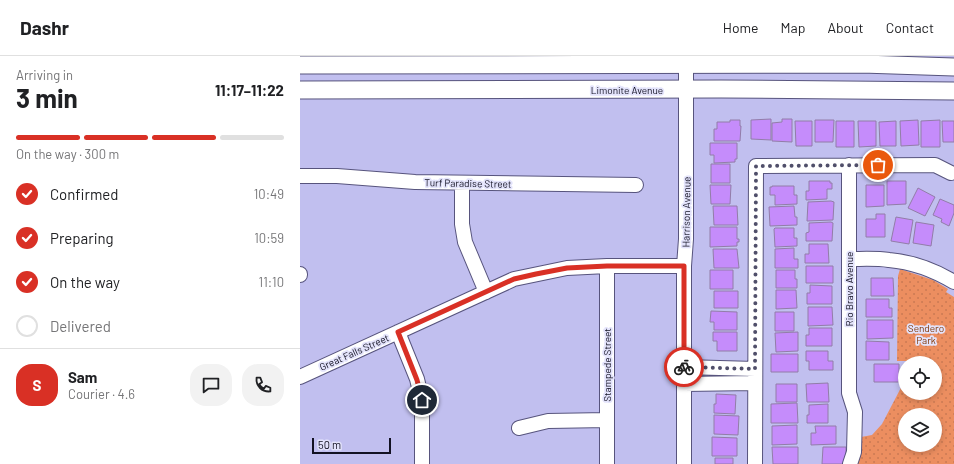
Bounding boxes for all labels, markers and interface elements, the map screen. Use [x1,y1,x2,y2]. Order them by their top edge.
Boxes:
text: Dashr [20,16,69,39]
text: Home [723,19,759,36]
text: Map [781,19,805,36]
text: About [827,19,864,36]
text: Contact [886,19,934,36]
text: Arriving in [16,67,73,83]
text: 11:17–11:22 [215,81,284,99]
text: 3 min [16,82,78,113]
street label: Limonite Avenue [591,84,663,96]
text: On the way · 300 m [16,146,119,162]
pin [861,148,895,182]
icon: bag [867,154,889,176]
street label: Turf Paradise Street [424,176,512,190]
street label: Harrison Avenue [679,176,693,248]
icon: check [16,183,38,205]
text: Confirmed [50,185,118,203]
text: 10:49 [254,186,284,202]
icon: check [16,227,38,249]
text: Preparing [50,229,114,247]
text: 10:59 [254,230,284,246]
street label: Rio Bravo Avenue [843,252,855,326]
icon: check [16,271,38,293]
text: On the way [50,273,120,291]
text: 11:10 [259,274,284,290]
text: Delivered [50,317,111,335]
park label: Sendero Park [908,322,944,346]
street label: Stampede Street [601,328,613,402]
street label: Great Falls Street [317,331,391,373]
courier [664,347,704,387]
icon: bike [673,356,695,378]
map controls [898,356,942,452]
button: locate [898,356,942,400]
button: chat [190,364,232,406]
button: phone [242,364,284,406]
text: Sam [68,368,97,386]
text: S [33,376,41,394]
pin [405,383,439,417]
text: Courier · 4.6 [68,386,135,402]
icon: home [411,389,433,411]
button: layers [898,408,942,452]
scale bar [312,436,391,455]
text: 50 m [318,438,341,451]

